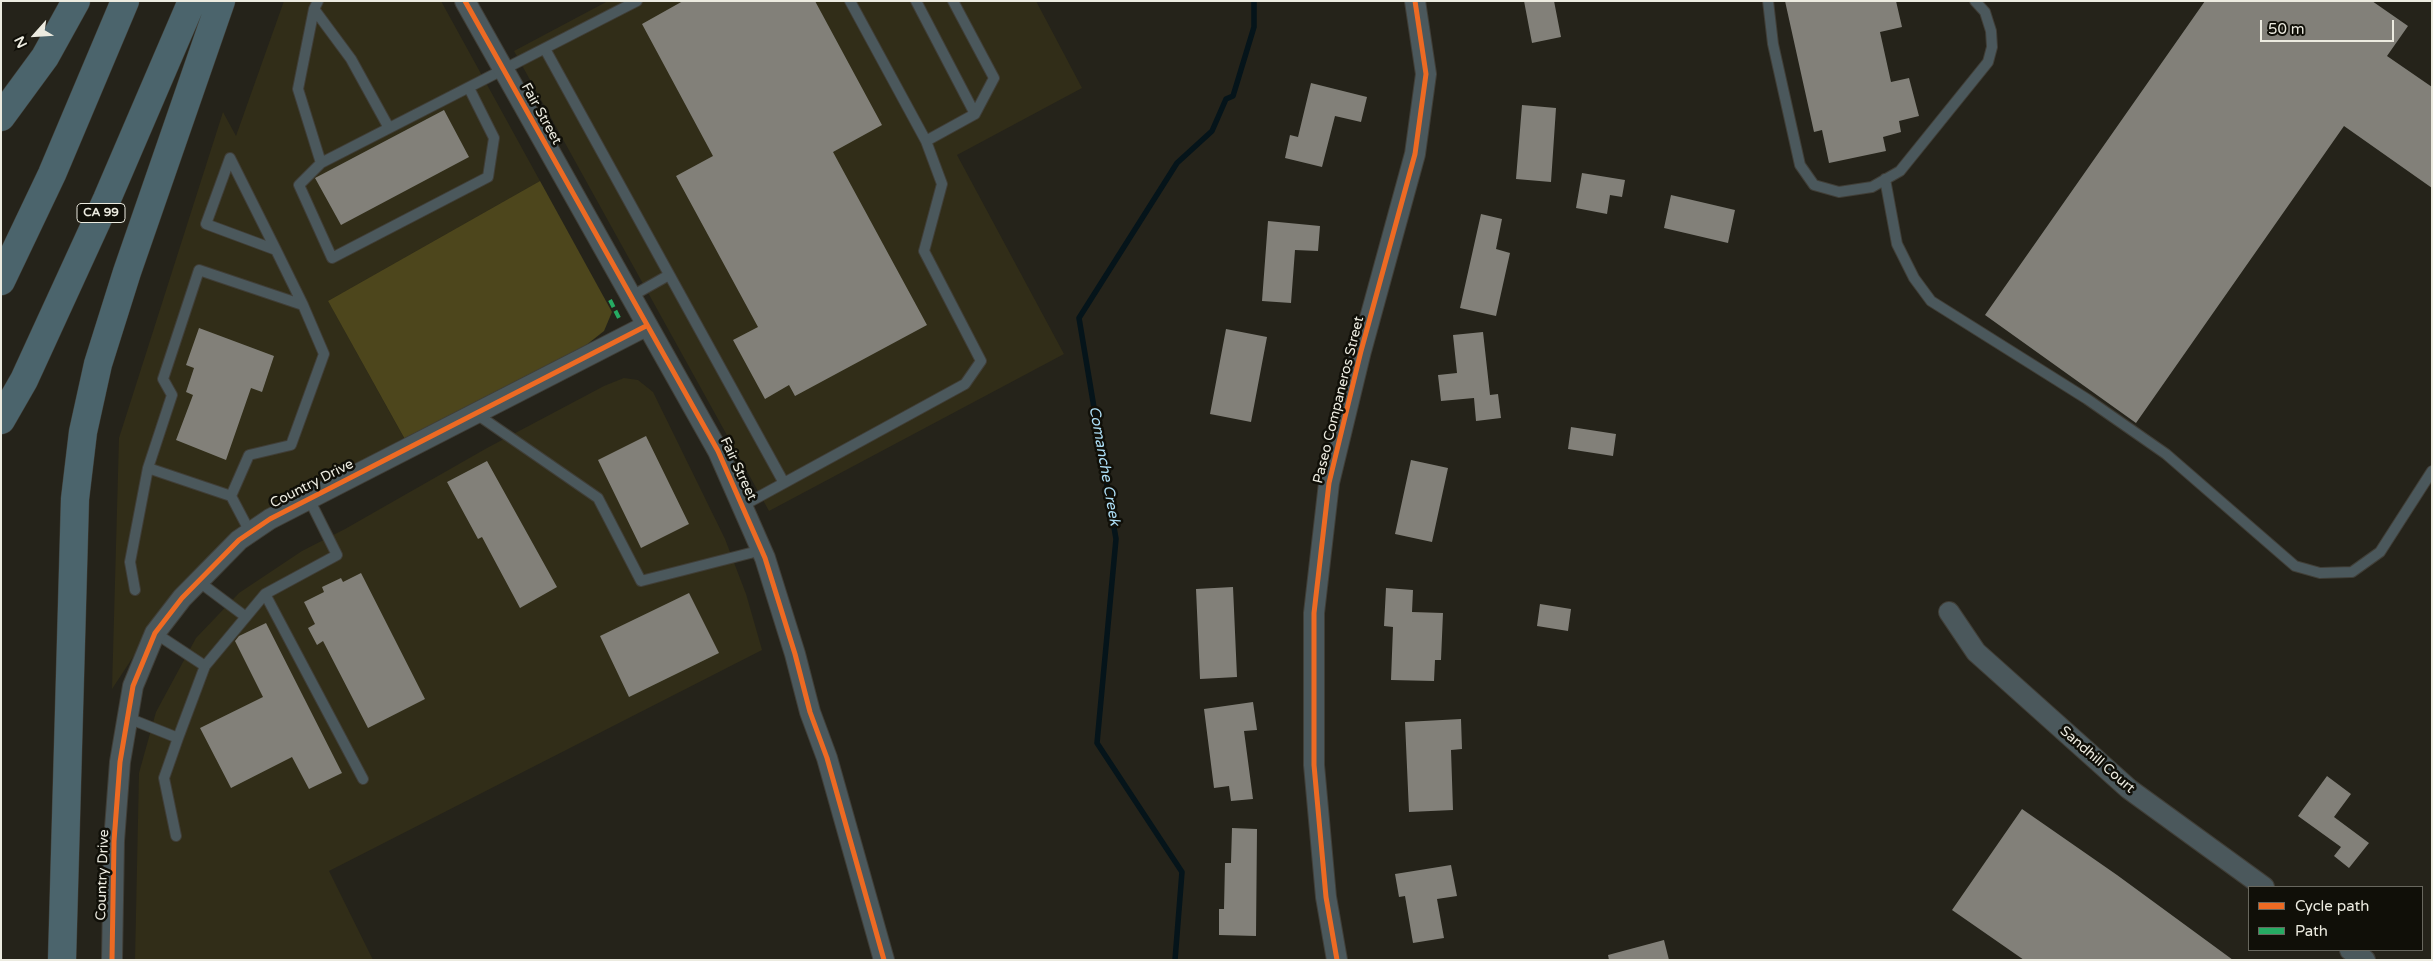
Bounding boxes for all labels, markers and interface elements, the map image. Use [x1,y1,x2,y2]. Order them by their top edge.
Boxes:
north arrow [10,10,60,60]
scale bar [2263,10,2397,42]
text: 50 m [2268,20,2305,38]
text: N [11,33,31,51]
street label: Fair Street [517,80,565,148]
road number: CA 99 [77,204,125,222]
street label: Paseo Companeros Street [1310,315,1368,485]
water label: Comanche Creek [1085,405,1123,527]
street label: Fair Street [716,435,760,503]
street label: Country Drive [268,456,356,512]
street label: Sandhill Court [2056,723,2138,797]
street label: Country Drive [93,829,113,921]
legend [2248,886,2423,951]
text: Cycle path [2295,897,2369,915]
text: Path [2295,922,2328,940]

